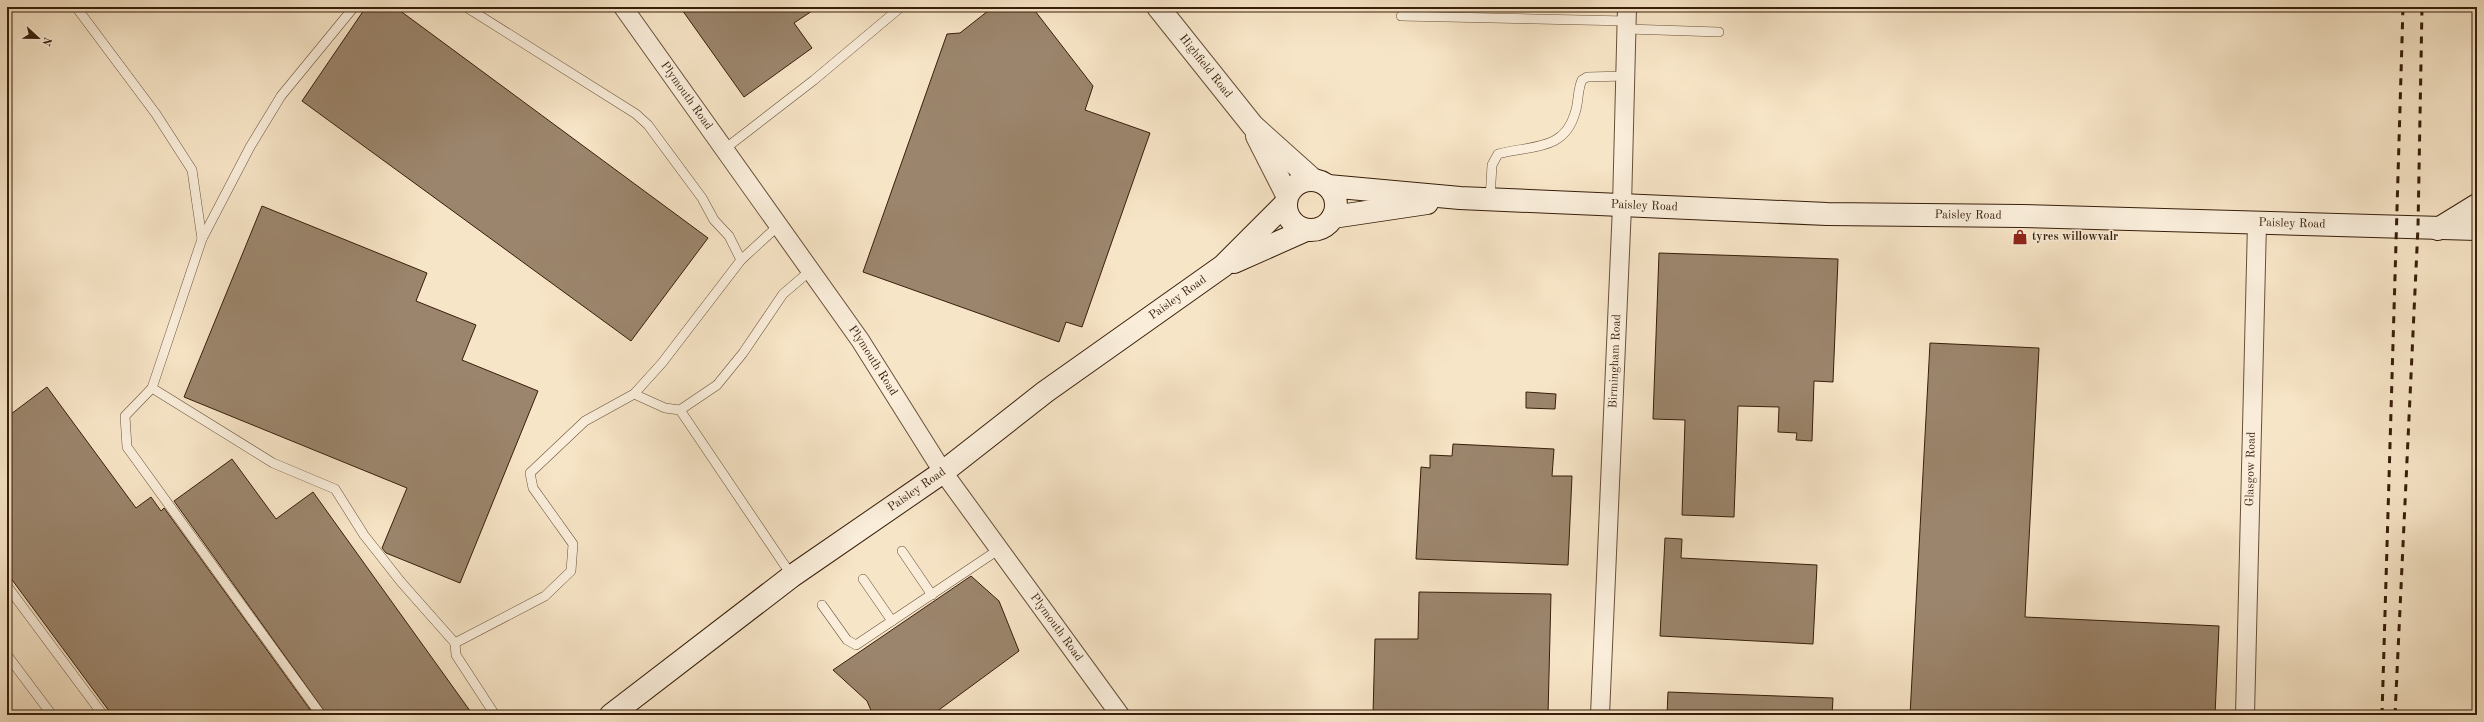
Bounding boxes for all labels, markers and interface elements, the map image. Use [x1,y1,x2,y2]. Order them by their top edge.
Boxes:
north arrow [18,18,58,58]
street label: Highfield Road [1177,32,1234,100]
text: N [39,35,53,48]
street label: Plymouth Road [658,60,714,132]
street label: Paisley Road [1610,199,1678,213]
street label: Paisley Road [1934,209,2002,222]
street label: Paisley Road [2258,217,2326,231]
shop icon: tyres willowvalr [2011,228,2029,246]
place label: tyres willowvalr [2032,231,2118,243]
street label: Paisley Road [1147,274,1209,322]
street label: Birmingham Road [1607,314,1623,409]
street label: Plymouth Road [846,323,899,398]
street label: Glasgow Road [2244,432,2258,507]
street label: Paisley Road [886,466,948,514]
street label: Plymouth Road [1028,591,1085,664]

